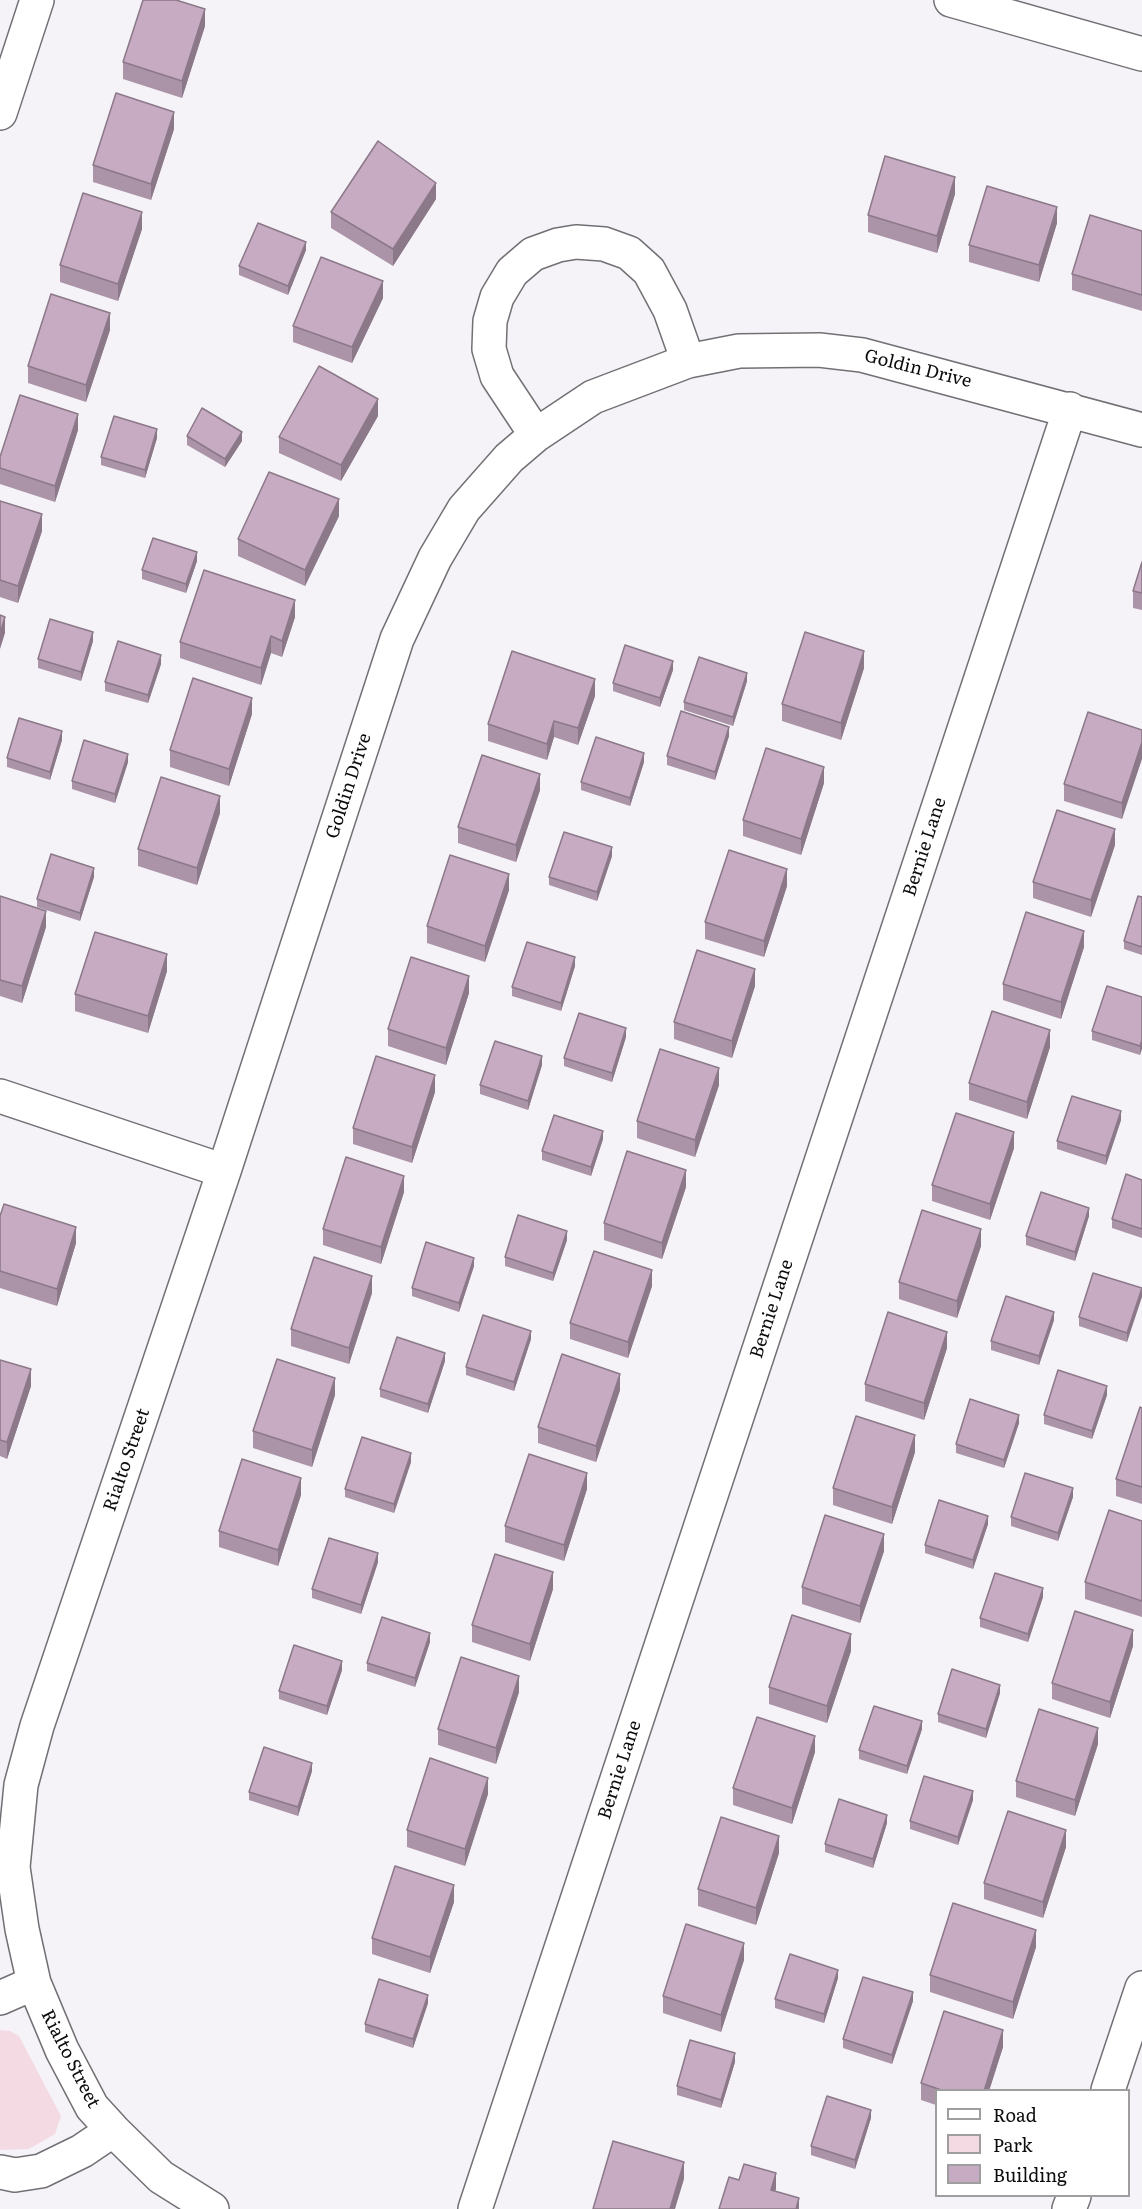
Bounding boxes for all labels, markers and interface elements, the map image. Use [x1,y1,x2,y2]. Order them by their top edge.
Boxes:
street label: Goldin Drive [862,345,974,393]
street label: Goldin Drive [322,731,376,841]
street label: Bernie Lane [899,795,951,899]
street label: Bernie Lane [746,1257,798,1361]
street label: Rialto Street [99,1406,155,1514]
street label: Bernie Lane [594,1718,646,1822]
street label: Rialto Street [36,2006,104,2112]
legend [935,2089,1130,2197]
text: Road [993,2101,1037,2128]
text: Park [993,2131,1032,2158]
text: Building [993,2161,1067,2188]

